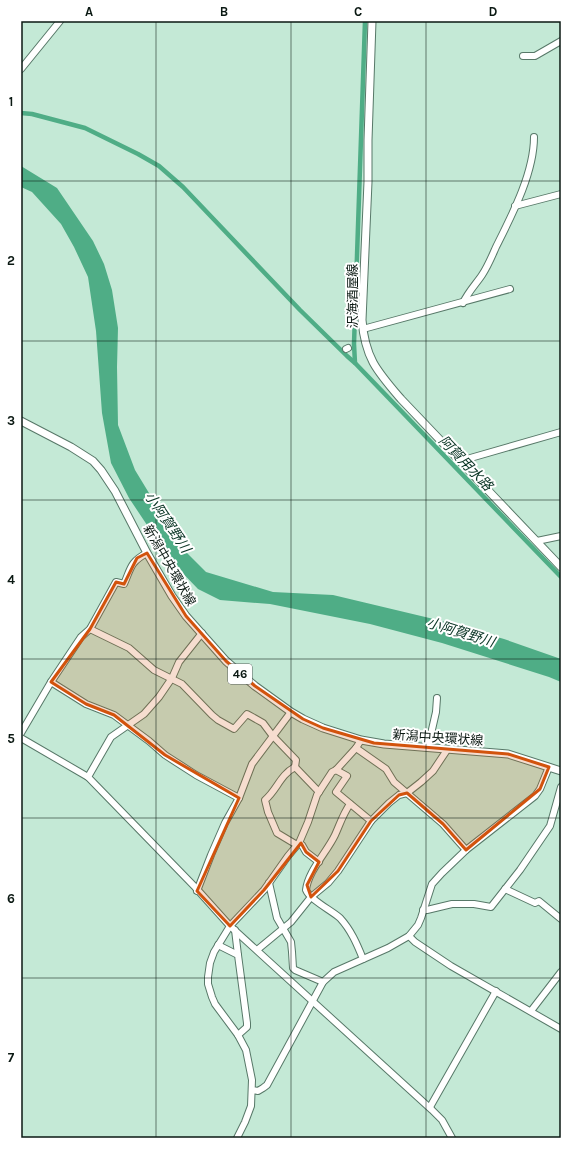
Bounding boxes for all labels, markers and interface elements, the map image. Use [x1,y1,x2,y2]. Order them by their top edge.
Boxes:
text: A [85,4,93,19]
text: B [220,4,228,19]
text: C [354,4,362,19]
text: D [489,4,498,19]
text: 1 [9,94,13,109]
text: 2 [7,253,15,268]
street label: 沢海酒屋線 [345,263,360,329]
text: 3 [7,413,15,428]
water label: 阿賀用水路 [435,432,497,495]
water label: 小阿賀野川 [141,489,195,558]
street label: 新潟中央環状線 [140,522,199,608]
text: 4 [7,572,15,587]
water label: 小阿賀野川 [425,614,499,651]
road number: 46 [228,664,252,684]
street label: 新潟中央環状線 [392,727,484,748]
text: 5 [7,731,15,746]
text: 6 [7,891,15,906]
text: 7 [8,1050,15,1065]

